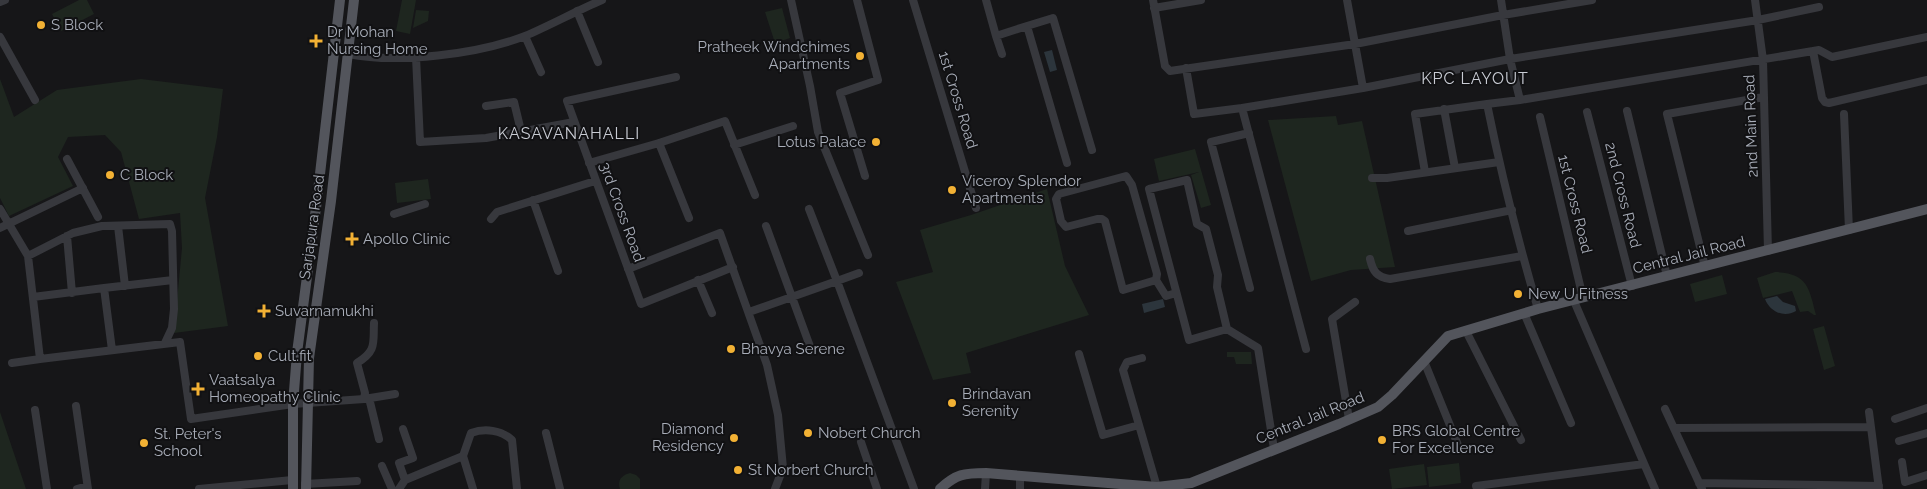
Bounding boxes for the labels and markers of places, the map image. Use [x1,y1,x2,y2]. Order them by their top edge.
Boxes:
place label: S Block [51,16,103,34]
marker: S Block [35,19,47,31]
place label: Dr Mohan Nursing Home [327,23,428,58]
marker: Dr Mohan Nursing Home [309,34,323,48]
place label: Pratheek Windchimes Apartments [698,38,850,73]
marker: Pratheek Windchimes Apartments [854,50,866,62]
place label: Lotus Palace [777,133,866,151]
marker: Lotus Palace [870,136,882,148]
place label: C Block [120,166,173,184]
marker: C Block [104,169,116,181]
place label: Viceroy Splendor Apartments [962,172,1082,207]
marker: Viceroy Splendor Apartments [946,184,958,196]
place label: Apollo Clinic [363,230,450,248]
marker: Apollo Clinic [345,232,359,246]
place label: New U Fitness [1528,285,1628,303]
marker: New U Fitness [1512,288,1524,300]
place label: Suvarnamukhi [275,302,374,320]
marker: Suvarnamukhi [257,304,271,318]
place label: Bhavya Serene [741,340,845,358]
marker: Bhavya Serene [725,343,737,355]
place label: Cult.fit [268,347,312,365]
marker: Cult.fit [252,350,264,362]
place label: Vaatsalya Homeopathy Clinic [209,371,341,406]
marker: Vaatsalya Homeopathy Clinic [191,382,205,396]
place label: Brindavan Serenity [962,385,1031,420]
marker: Brindavan Serenity [946,397,958,409]
place label: Diamond Residency [652,420,724,455]
place label: BRS Global Centre For Excellence [1392,422,1520,457]
place label: Nobert Church [818,424,921,442]
place label: St. Peter's School [154,425,222,460]
marker: Nobert Church [802,427,814,439]
marker: Diamond Residency [728,432,740,444]
marker: BRS Global Centre For Excellence [1376,434,1388,446]
marker: St. Peter's School [138,437,150,449]
place label: St Norbert Church [748,461,874,479]
marker: St Norbert Church [732,464,744,476]

